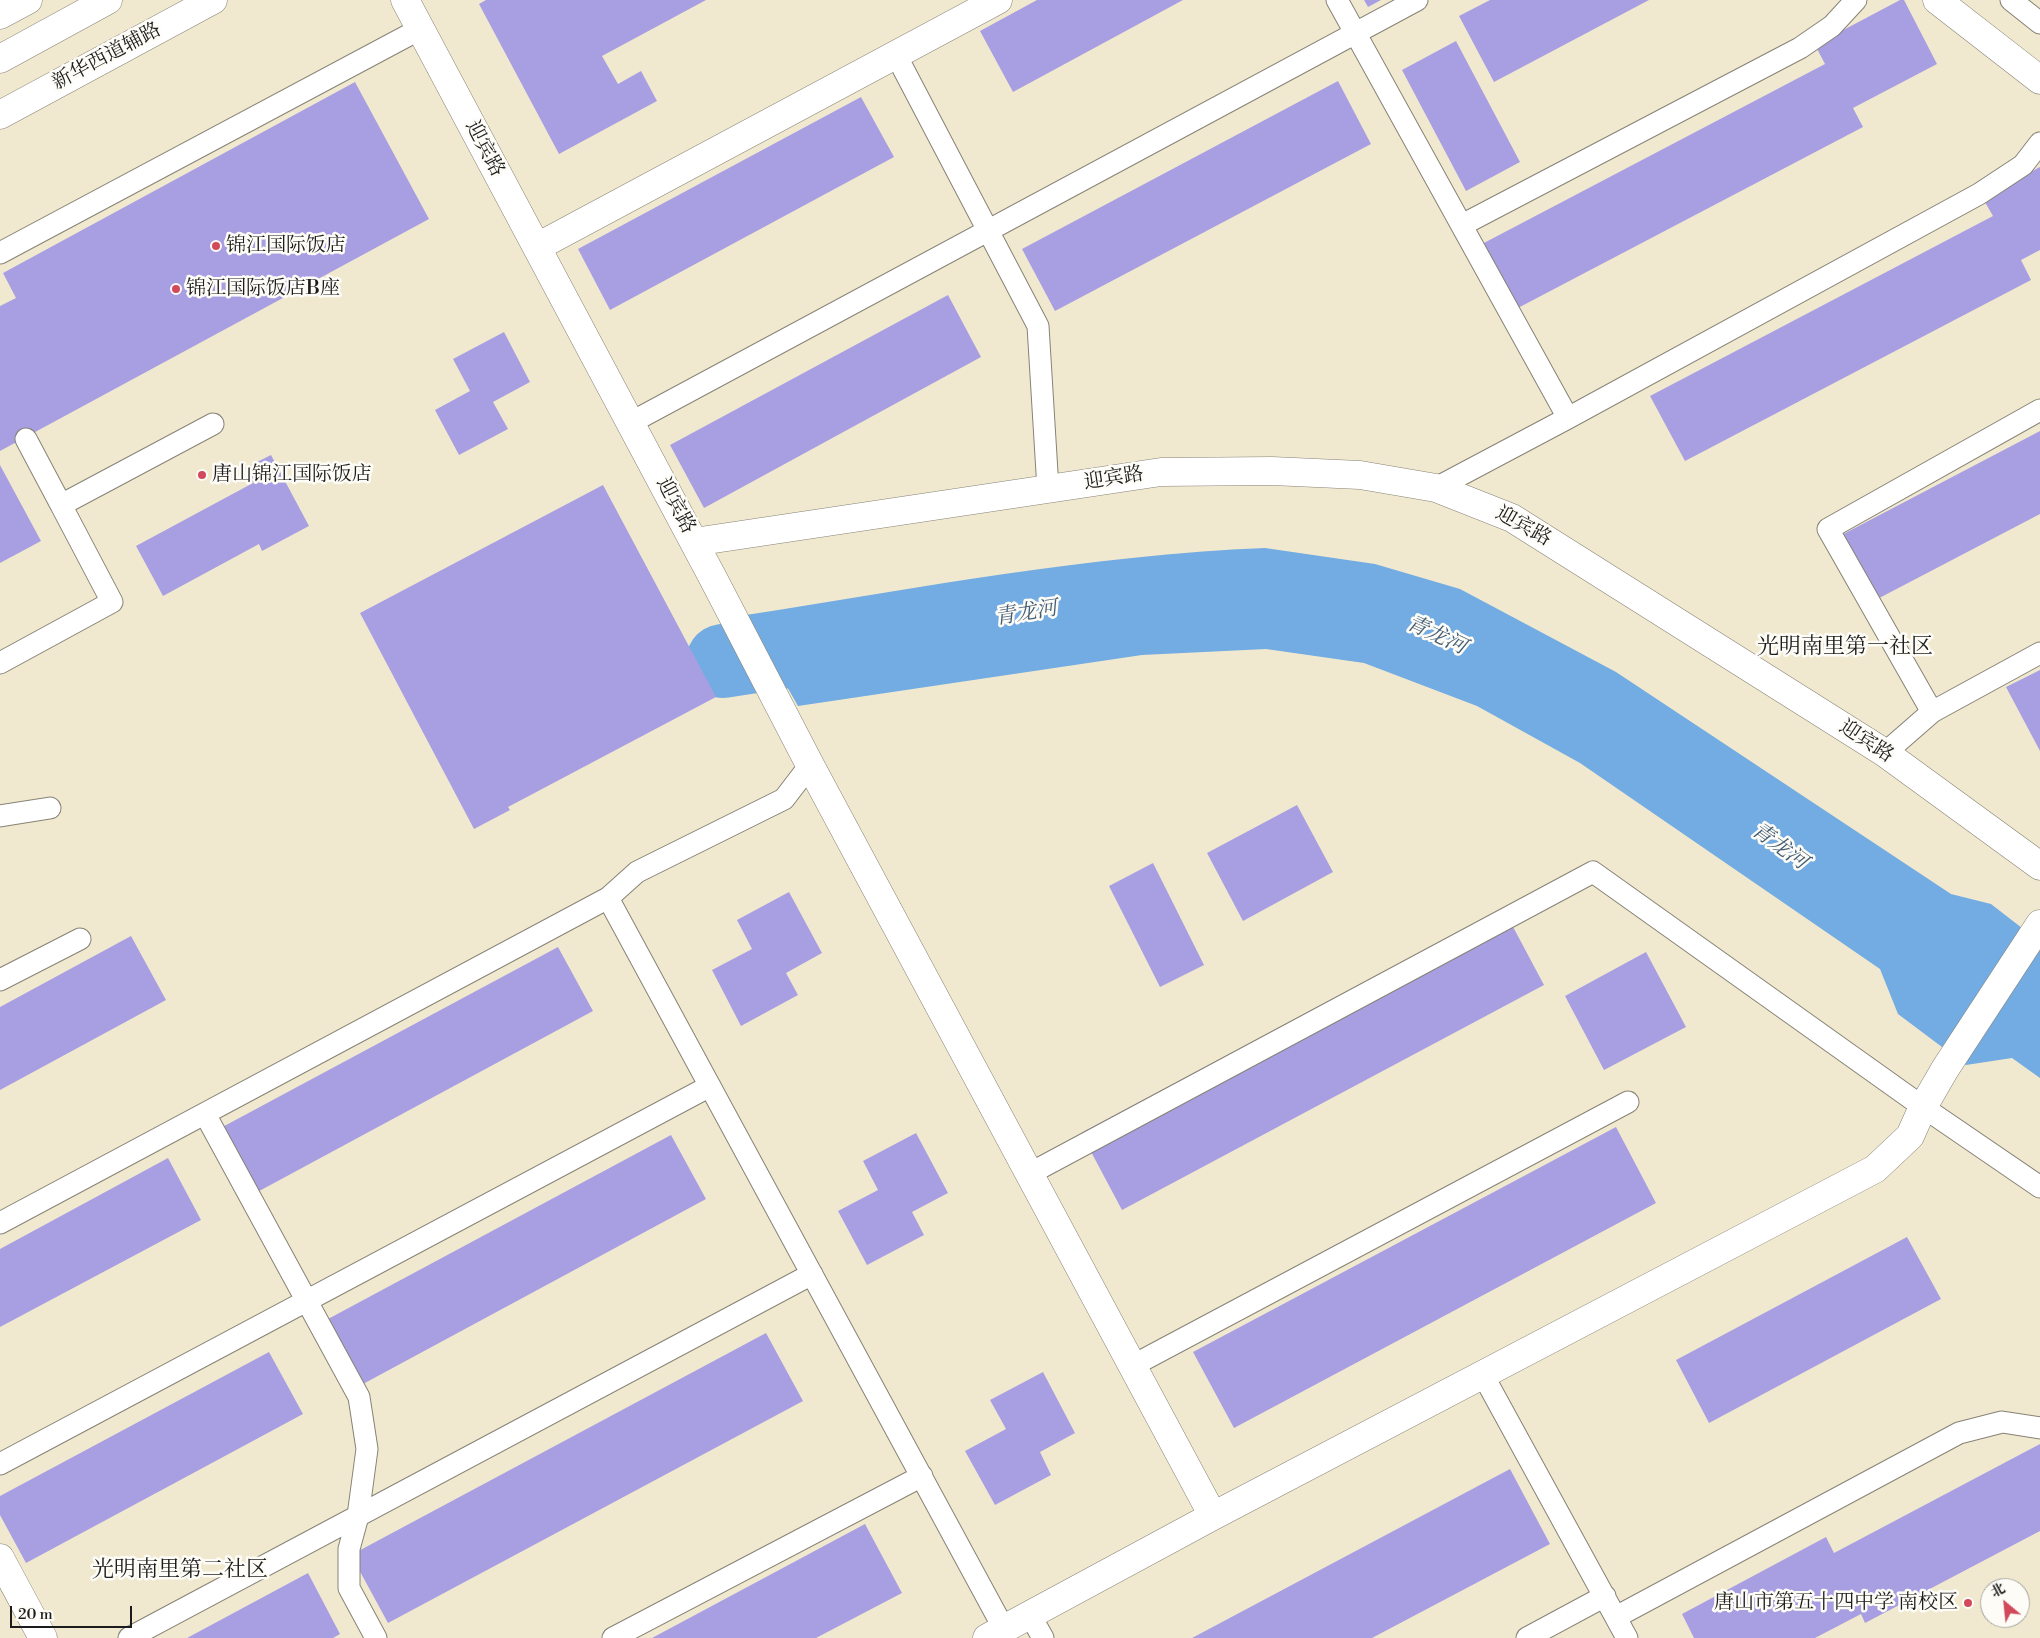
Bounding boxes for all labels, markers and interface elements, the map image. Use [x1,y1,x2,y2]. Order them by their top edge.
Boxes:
street label: 新华西道辅路 [48,18,166,96]
street label: 迎宾路 [459,117,509,181]
place label: 锦江国际饭店 [226,234,346,258]
marker: 锦江国际饭店 [210,240,222,252]
place label: 锦江国际饭店B座 [186,277,340,301]
marker: 锦江国际饭店B座 [170,283,182,295]
street label: 迎宾路 [1082,462,1146,496]
place label: 唐山锦江国际饭店 [212,463,372,487]
marker: 唐山锦江国际饭店 [196,469,208,481]
street label: 迎宾路 [650,474,700,538]
street label: 迎宾路 [1491,502,1555,552]
water label: 青龙河 [993,597,1059,631]
water label: 青龙河 [1402,611,1470,661]
district label: 光明南里第一社区 [1757,635,1933,661]
street label: 迎宾路 [1834,716,1898,768]
water label: 青龙河 [1746,818,1812,876]
district label: 光明南里第二社区 [92,1558,268,1584]
north arrow [1980,1578,2030,1628]
text: 北 [1988,1579,2009,1602]
place label: 唐山市第五十四中学 南校区 [1714,1591,1958,1615]
scale bar [12,1596,135,1628]
marker: 唐山市第五十四中学 南校区 [1962,1597,1974,1609]
text: 20 m [18,1605,53,1624]

